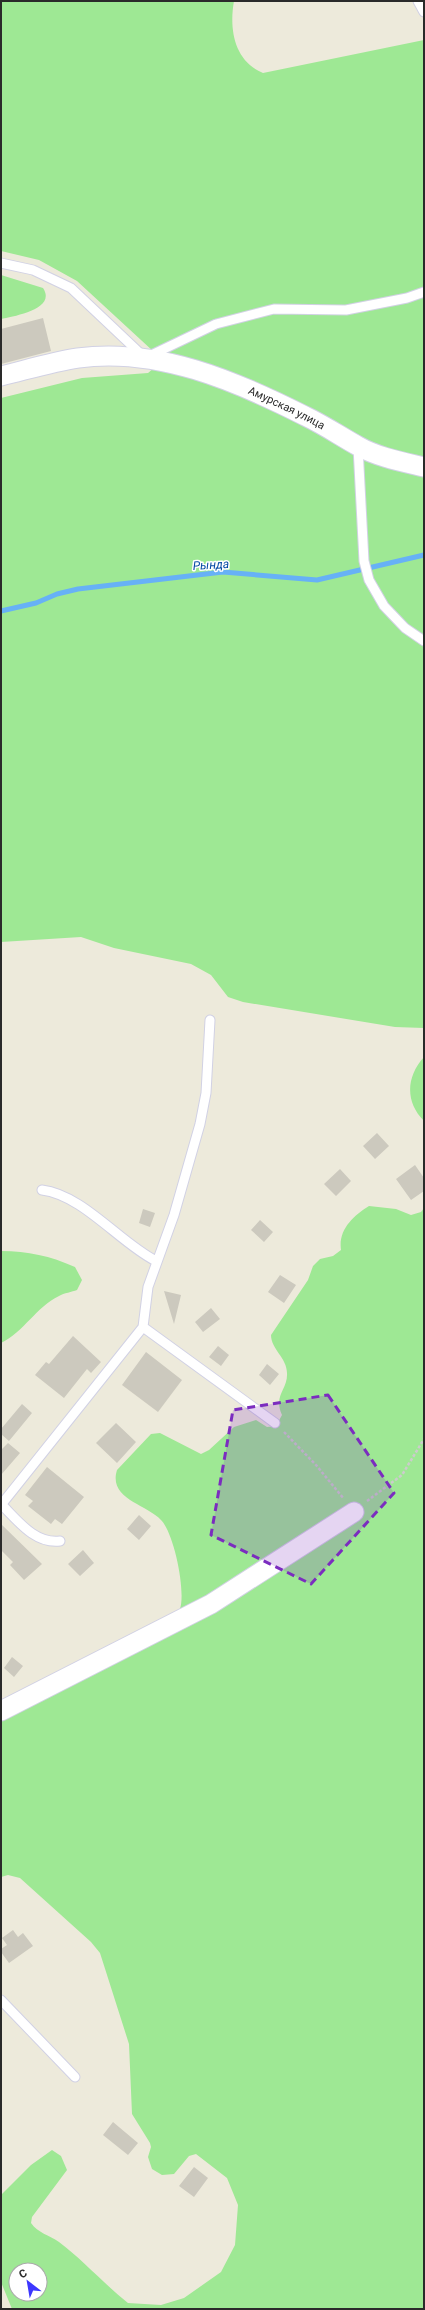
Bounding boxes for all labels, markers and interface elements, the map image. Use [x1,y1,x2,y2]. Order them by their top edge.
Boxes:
street label: Амурская улица [247,384,327,432]
water label: Рында [192,557,230,573]
north arrow [8,2262,48,2302]
text: С [17,2266,30,2281]

